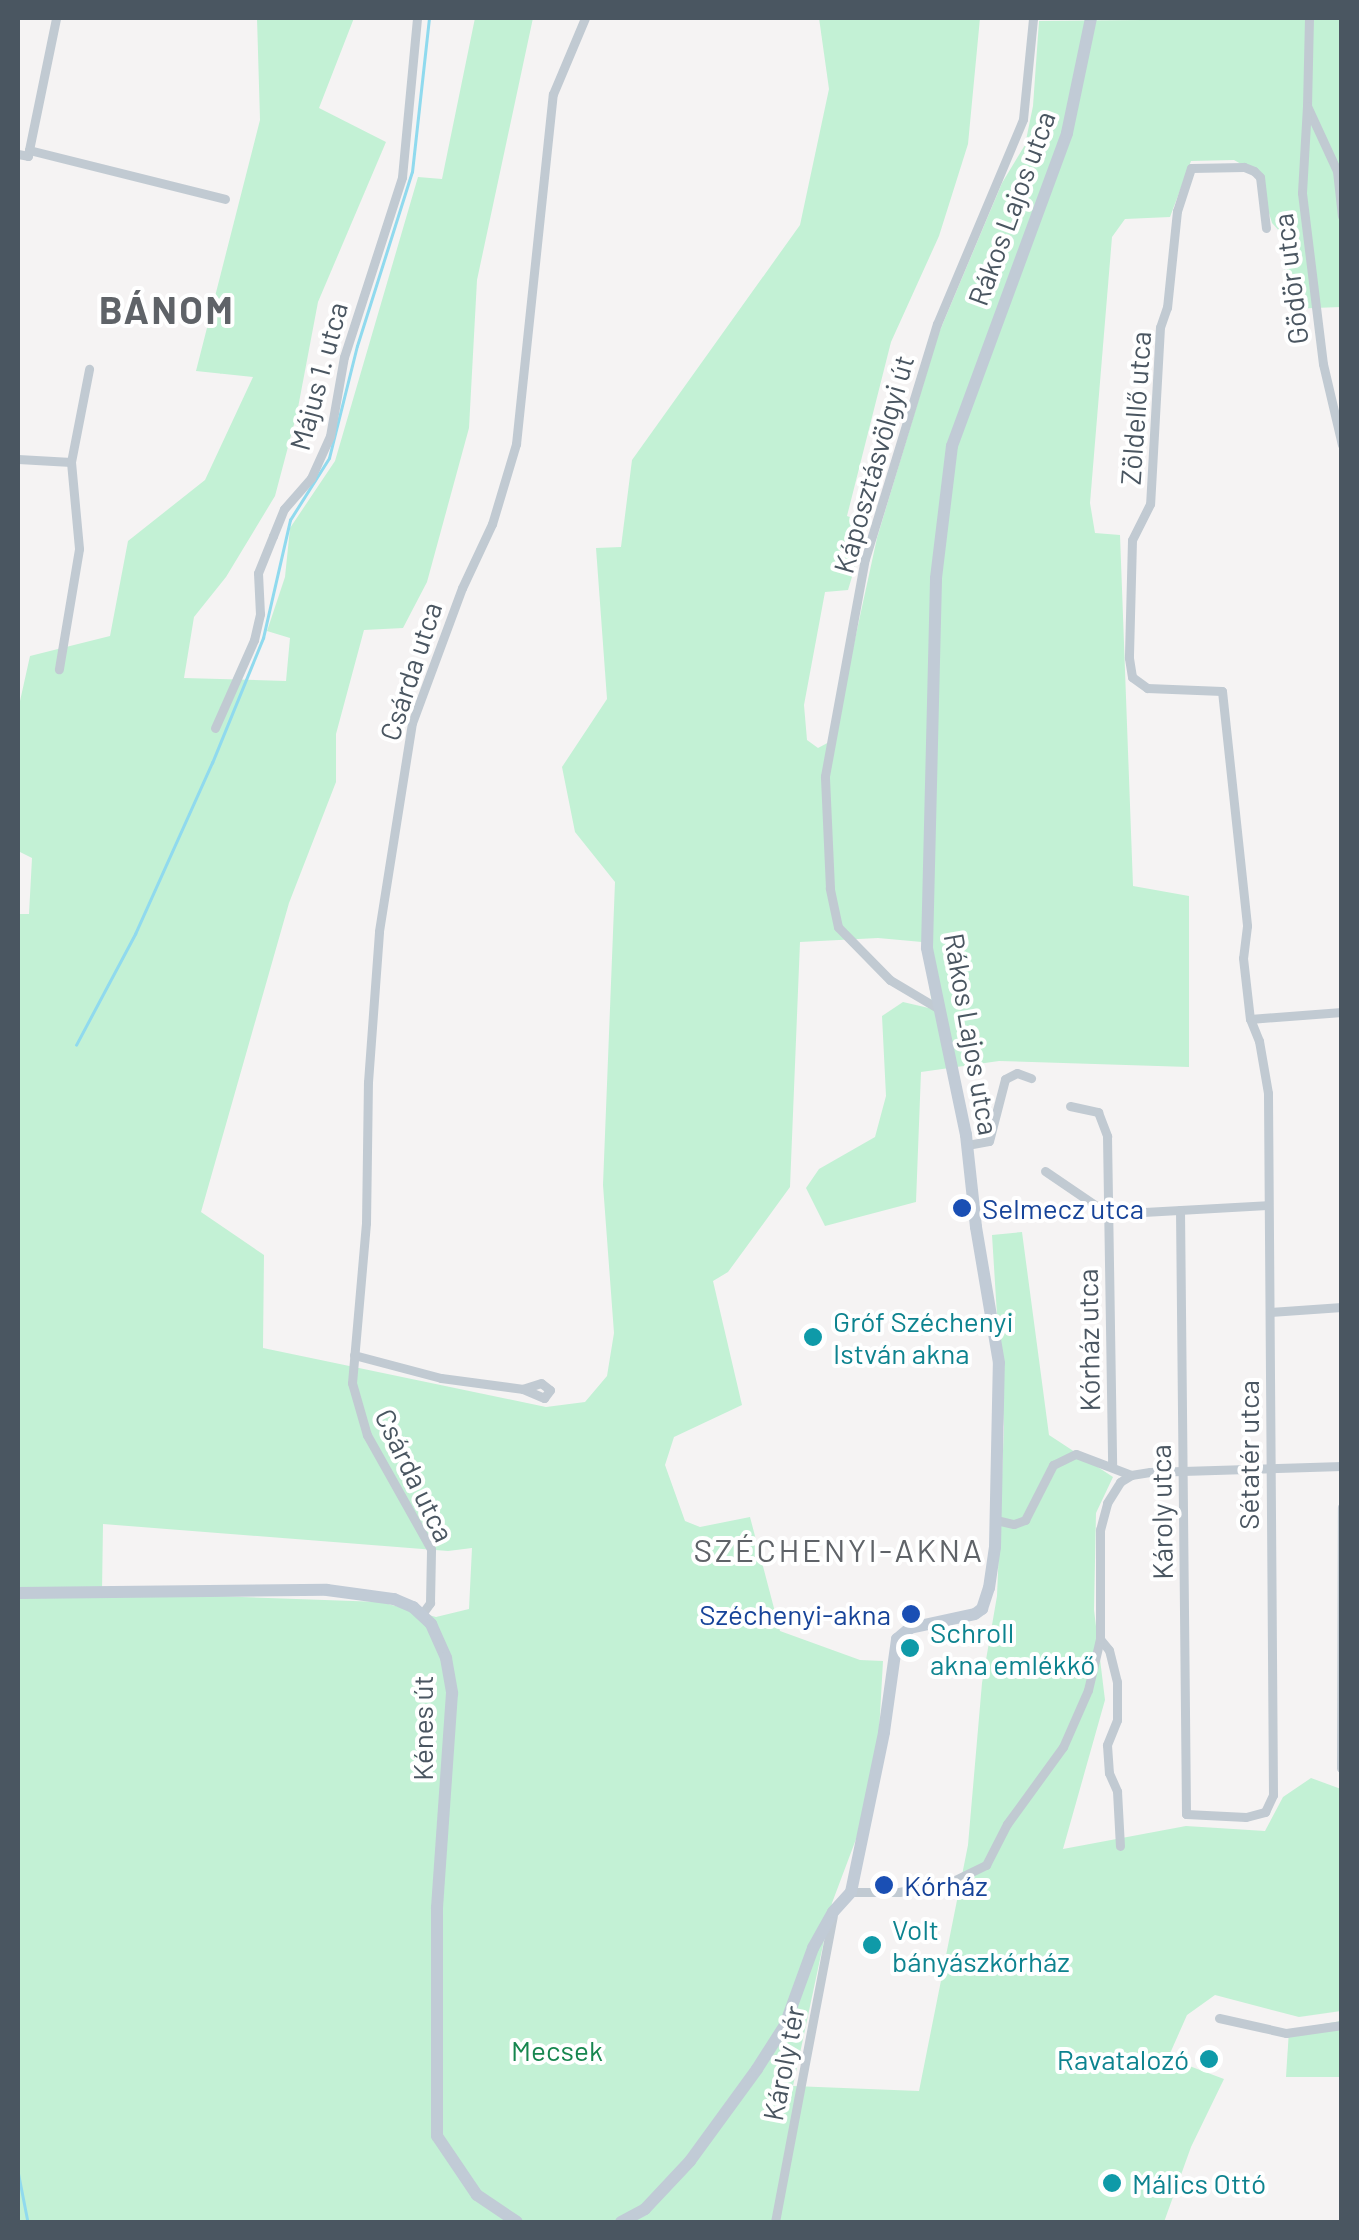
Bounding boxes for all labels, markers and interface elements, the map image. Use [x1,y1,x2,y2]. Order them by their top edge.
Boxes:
street label: Rákos Lajos utca [960,106,1062,310]
street label: Gödör utca [1265,212,1315,346]
district label: BÁNOM [99,287,235,333]
street label: Május 1. utca [282,298,354,454]
street label: Zöldellő utca [1113,330,1157,486]
street label: Káposztásvölgyi út [826,351,920,577]
street label: Csárda utca [372,598,448,744]
street label: Rákos Lajos utca [938,931,1006,1137]
place label: Selmecz utca [982,1191,1144,1225]
marker: Selmecz utca [951,1197,973,1219]
street label: Kórház utca [1070,1268,1106,1412]
place label: Gróf Széchenyi István akna [833,1304,1014,1370]
marker: Gróf Széchenyi István akna [802,1326,824,1348]
street label: Sétatér utca [1231,1380,1265,1530]
street label: Csárda utca [368,1403,462,1547]
street label: Károly utca [1143,1444,1179,1580]
district label: SZÉCHENYI-AKNA [693,1530,985,1568]
place label: Széchenyi-akna [699,1597,891,1631]
marker: Széchenyi-akna [900,1603,922,1625]
place label: Schroll akna emlékkő [930,1615,1095,1681]
marker: Schroll akna emlékkő [899,1637,921,1659]
street label: Kénes út [405,1675,439,1781]
place label: Kórház [904,1868,988,1902]
marker: Kórház [873,1874,895,1896]
place label: Volt bányászkórház [892,1912,1070,1978]
marker: Volt bányászkórház [861,1934,883,1956]
street label: Károly tér [755,2003,811,2123]
park label: Mecsek [511,2033,603,2067]
place label: Ravatalozó [1057,2042,1189,2076]
marker: Ravatalozó [1198,2048,1220,2070]
place label: Málics Ottó [1132,2166,1266,2200]
marker: Málics Ottó [1101,2172,1123,2194]

